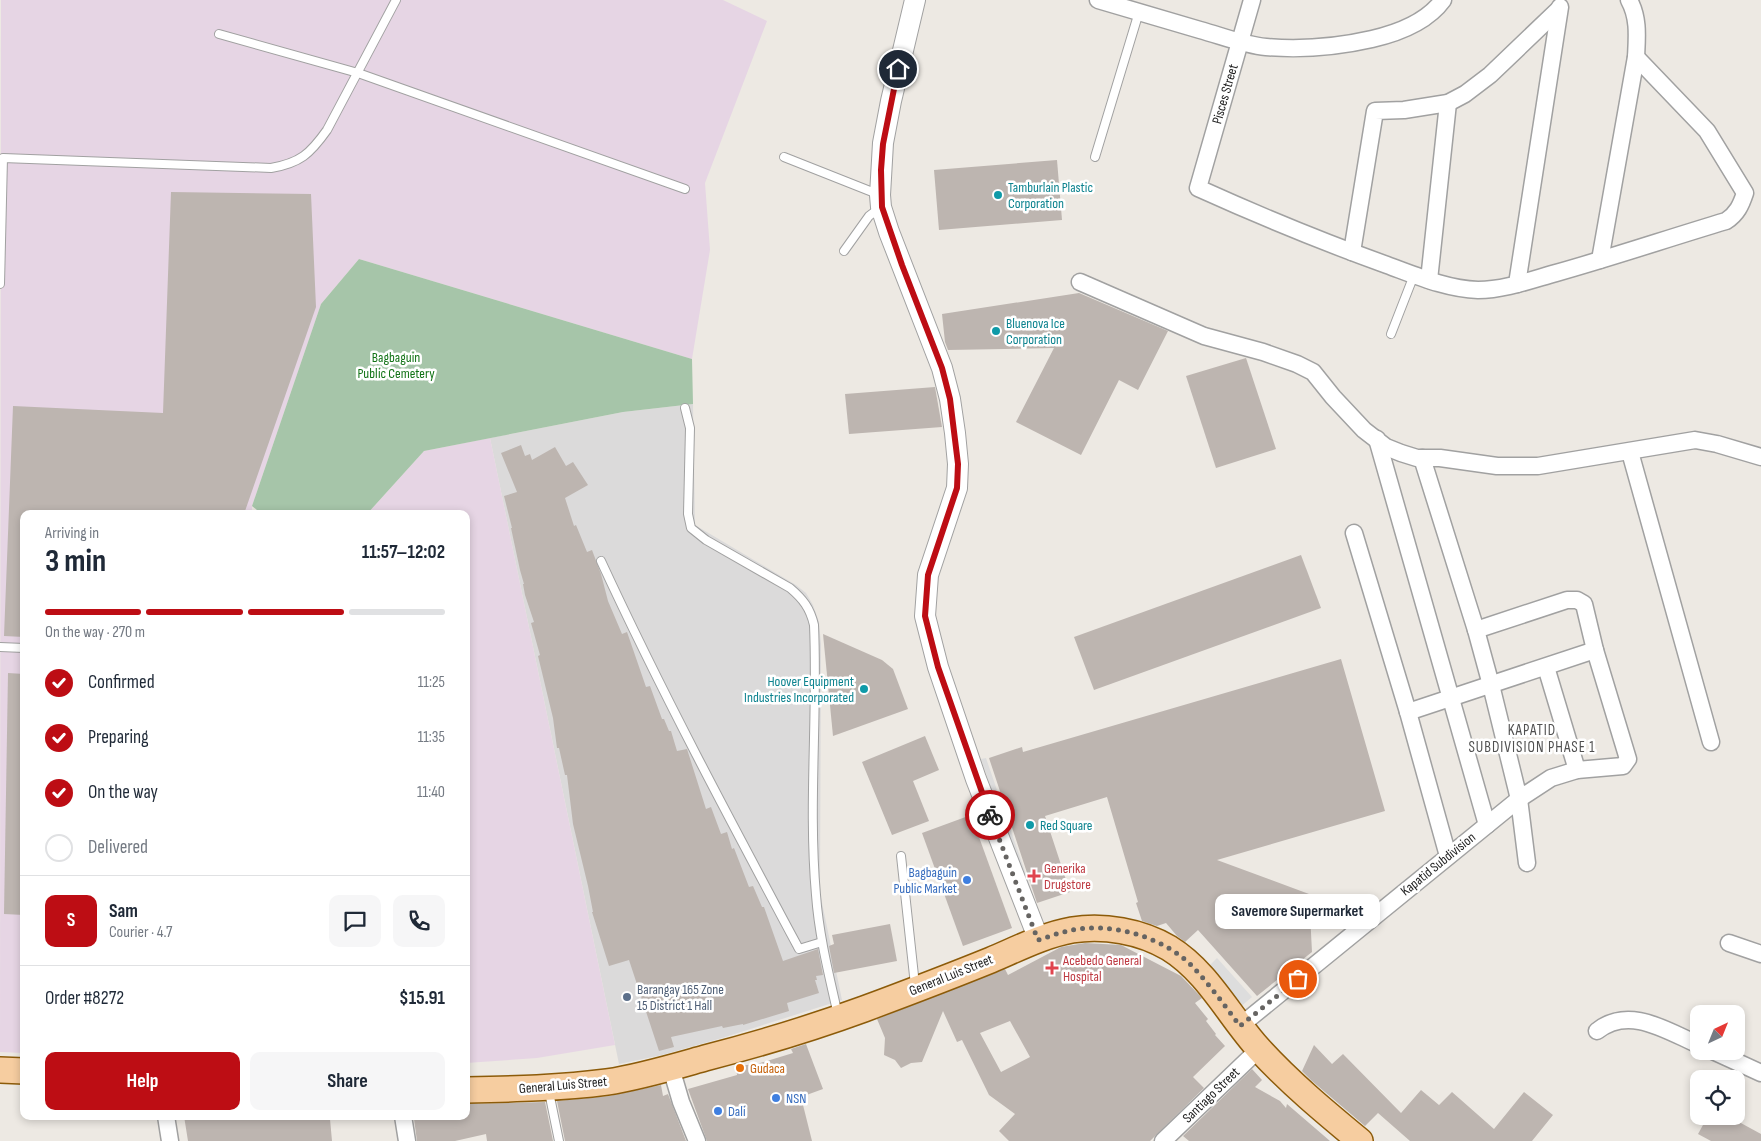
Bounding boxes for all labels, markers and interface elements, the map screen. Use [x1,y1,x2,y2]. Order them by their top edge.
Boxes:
pin [877,48,919,90]
icon: home [884,55,912,83]
street label: Pisces Street [1208,62,1242,126]
place label: Tamburlain Plastic Corporation [1008,179,1093,212]
marker: Tamburlain Plastic Corporation [992,189,1004,201]
place label: Bluenova Ice Corporation [1006,315,1065,348]
marker: Bluenova Ice Corporation [990,325,1002,337]
park label: Bagbaguin Public Cemetery [357,349,435,382]
text: Arriving in [45,524,99,543]
text: 11:57–12:02 [362,541,445,564]
text: 3 min [45,542,106,581]
text: On the way · 270 m [45,623,145,642]
icon: check [45,669,73,697]
text: Confirmed [88,671,155,694]
text: 11:25 [418,673,445,692]
place label: Hoover Equipment Industries Incorporated [744,673,854,706]
marker: Hoover Equipment Industries Incorporated [858,683,870,695]
district label: KAPATID SUBDIVISION PHASE 1 [1468,721,1596,757]
icon: check [45,724,73,752]
text: Preparing [88,726,149,749]
text: 11:35 [418,728,445,747]
icon: check [45,779,73,807]
text: On the way [88,781,158,804]
text: 11:40 [417,783,445,802]
courier [965,790,1015,840]
icon: bike [976,801,1004,829]
place label: Red Square [1040,817,1092,834]
marker: Red Square [1024,819,1036,831]
street label: Kapatid Subdivision [1397,829,1479,899]
text: Delivered [88,836,148,859]
place label: Generika Drugstore [1044,860,1091,893]
place label: Bagbaguin Public Market [893,864,957,897]
marker: Generika Drugstore [1028,870,1040,882]
marker: Bagbaguin Public Market [961,874,973,886]
callout: Savemore Supermarket [1216,894,1380,929]
button: chat [329,895,381,947]
button: phone [393,895,445,947]
text: Sam [109,900,138,923]
text: Savemore Supermarket [1231,902,1364,921]
text: S [67,909,75,932]
text: Courier · 4.7 [109,923,172,942]
street label: General Luis Street [907,951,995,999]
place label: Acebedo General Hospital [1062,952,1142,985]
pin [1277,958,1319,1000]
marker: Acebedo General Hospital [1045,961,1059,975]
icon: bag [1284,965,1312,993]
place label: Barangay 165 Zone 15 District 1 Hall [637,981,724,1014]
text: Order #8272 [45,987,124,1010]
text: $15.91 [399,987,445,1010]
marker: Barangay 165 Zone 15 District 1 Hall [621,991,633,1003]
north arrow [1690,1005,1745,1060]
map controls [1690,1005,1745,1125]
button: Help [45,1052,240,1110]
button: Share [250,1052,445,1110]
place label: Gudaca [750,1060,785,1077]
marker: Gudaca [734,1062,746,1074]
street label: Santiago Street [1179,1064,1243,1126]
button: locate [1690,1070,1745,1125]
street label: General Luis Street [518,1073,608,1097]
place label: NSN [786,1090,806,1107]
marker: NSN [770,1092,782,1104]
place label: Dali [728,1103,746,1120]
marker: Dali [712,1105,724,1117]

